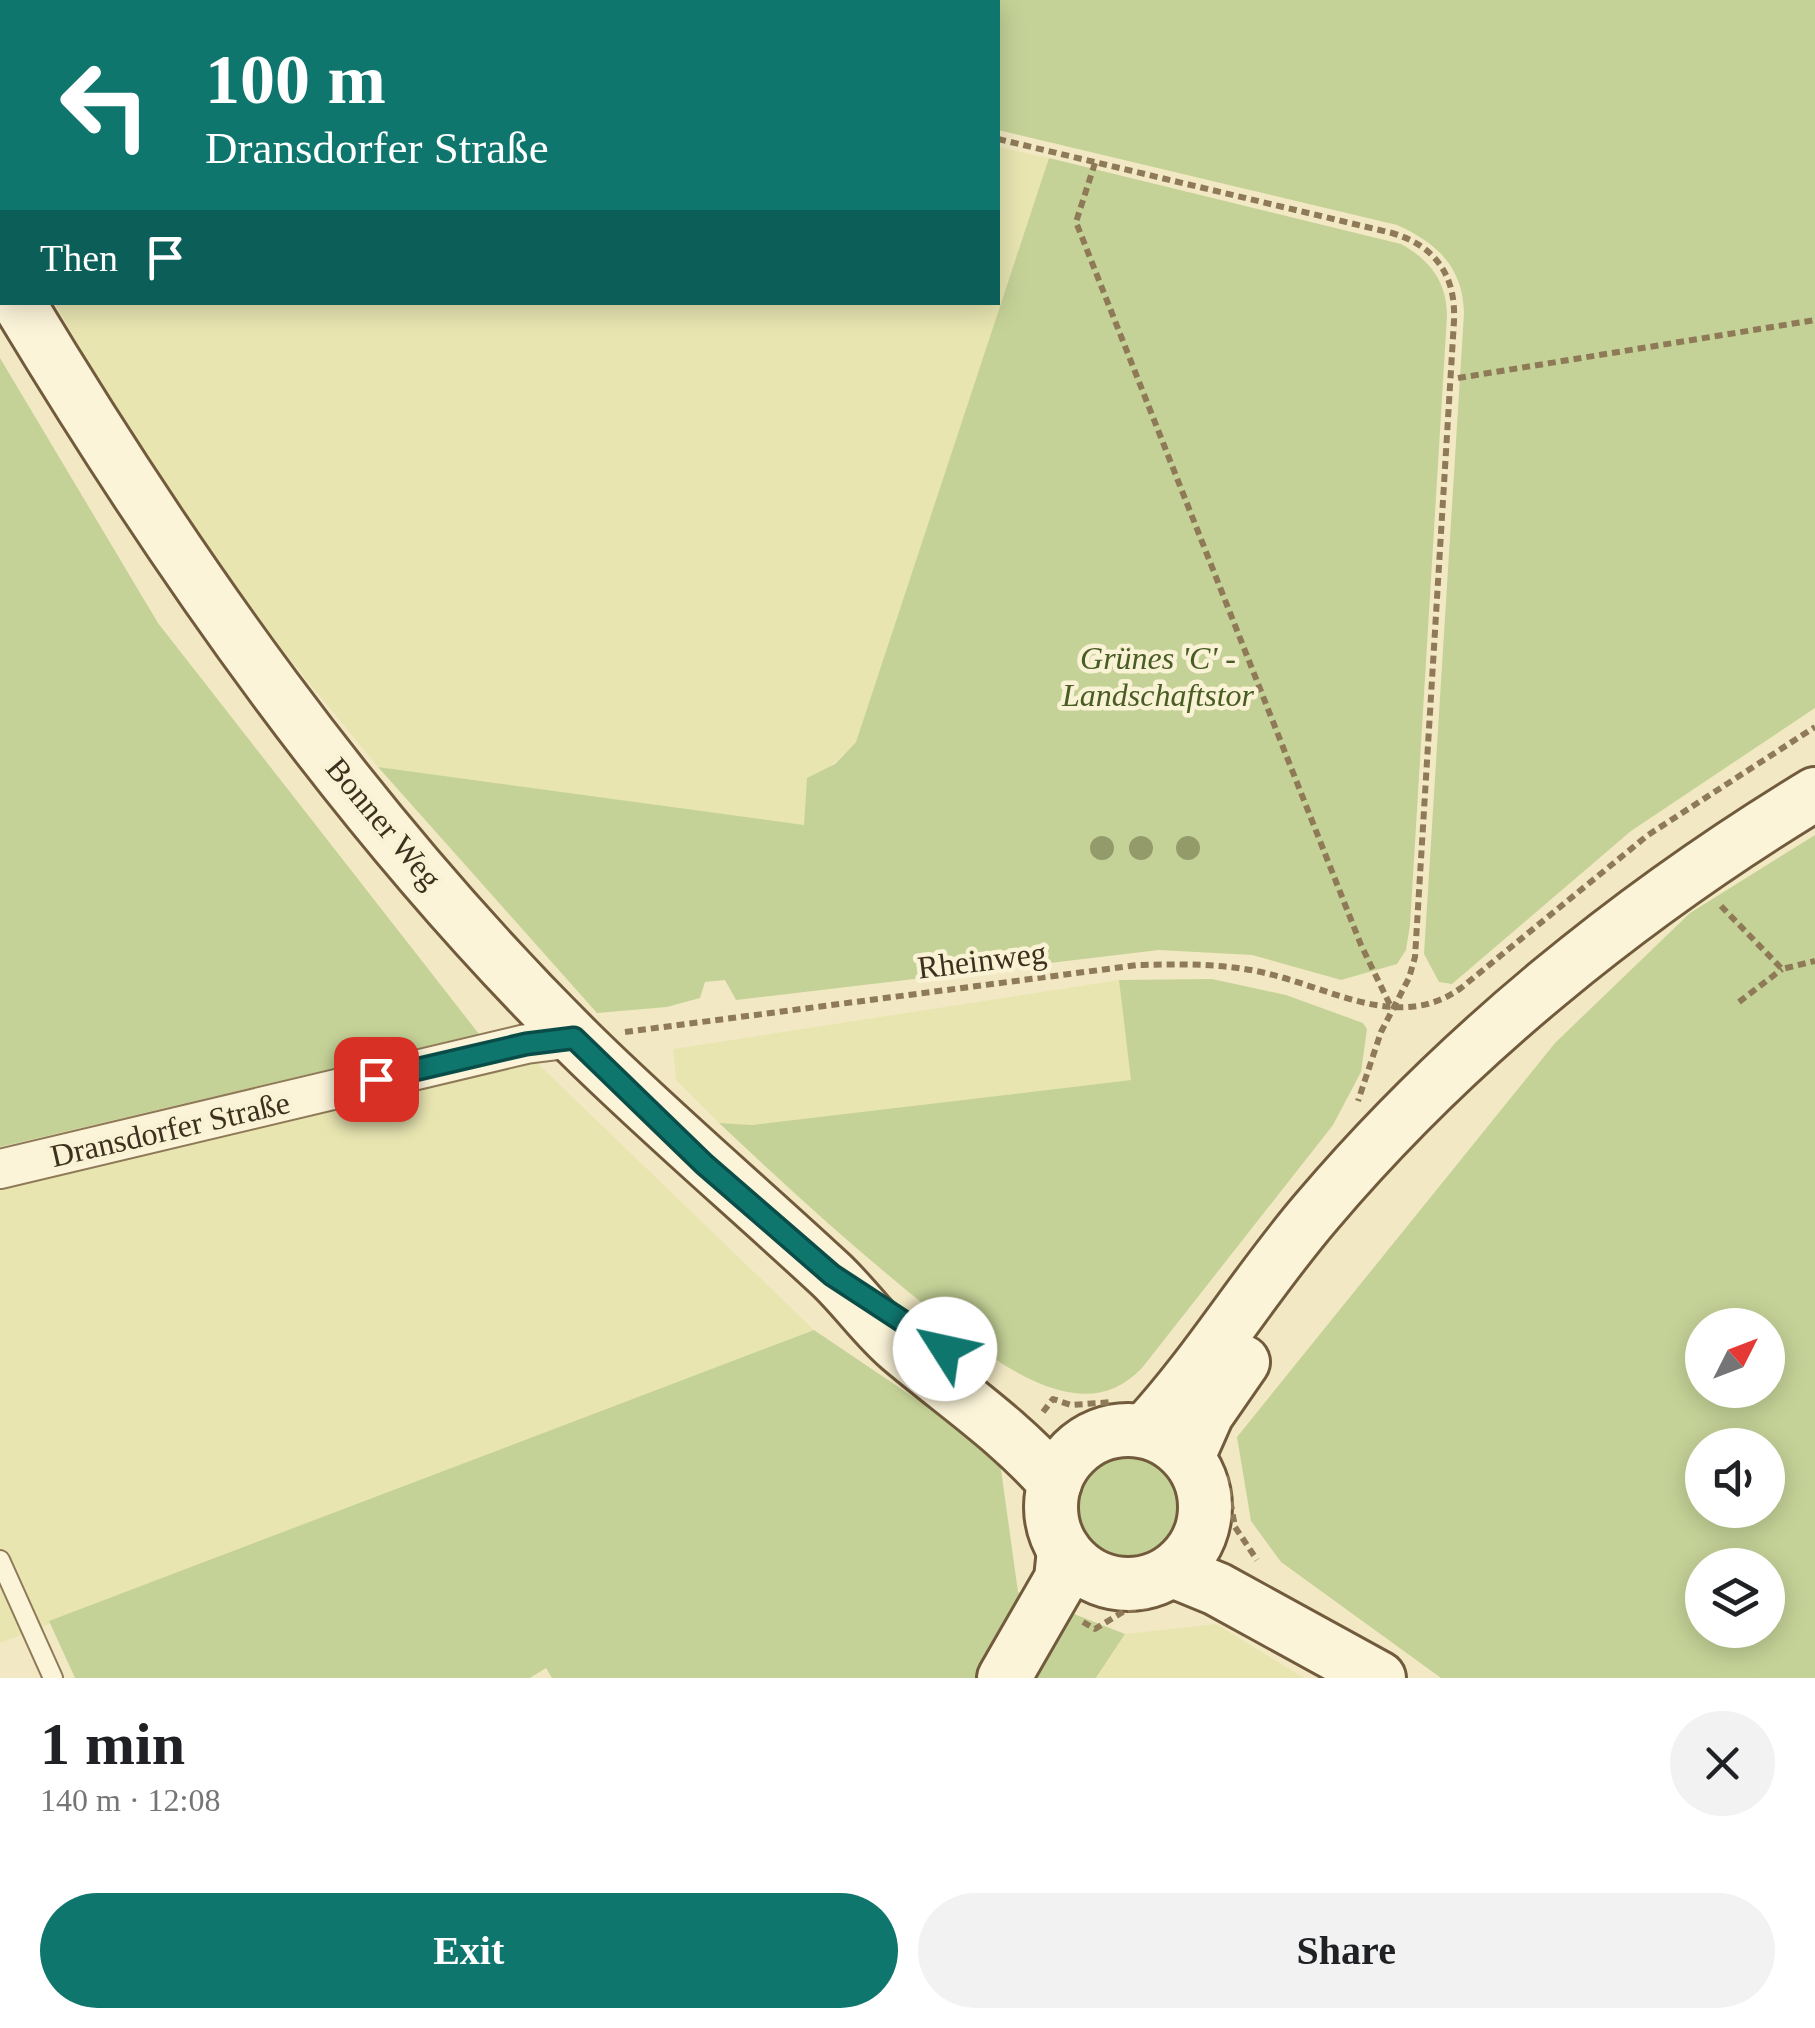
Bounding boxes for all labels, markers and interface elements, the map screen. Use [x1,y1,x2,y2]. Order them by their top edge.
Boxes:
icon: left [40,40,170,170]
text: 100 m [205,41,386,118]
text: Dransdorfer Straße [205,123,549,173]
icon: arrive [138,230,193,285]
text: Then [40,237,118,279]
park label: Grünes 'C' - Landschaftstor [1061,640,1255,713]
street label: Bonner Weg [319,750,449,896]
street label: Rheinweg [915,934,1049,986]
pin [334,1037,419,1122]
icon: arrive [349,1052,404,1107]
street label: Dransdorfer Straße [47,1084,293,1174]
position arrow [893,1297,997,1401]
north arrow [1685,1308,1785,1408]
map controls [1685,1308,1785,1648]
button: sound [1685,1428,1785,1528]
button: layers [1685,1548,1785,1648]
text: 1 min [40,1711,185,1777]
button: close [1670,1711,1775,1816]
text: 140 m · 12:08 [40,1782,220,1818]
button: Exit [40,1893,898,2008]
button: Share [918,1893,1775,2008]

